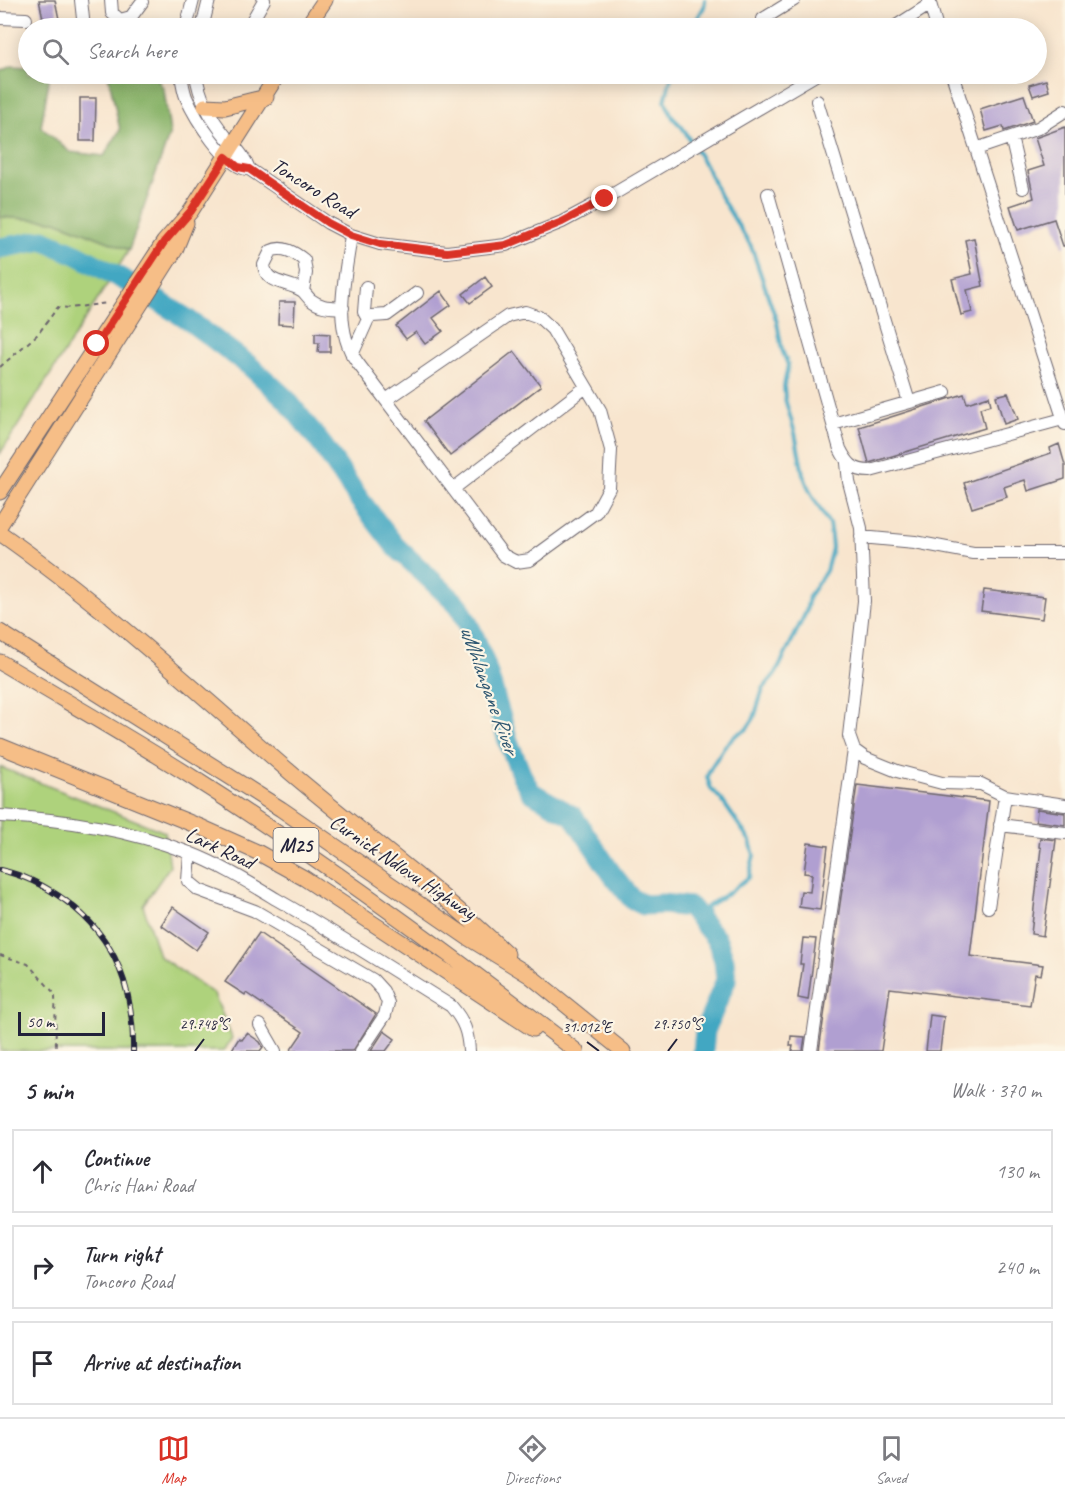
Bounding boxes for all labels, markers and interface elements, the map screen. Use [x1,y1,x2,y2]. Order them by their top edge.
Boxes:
search box [18,18,1047,84]
icon: search [39,35,72,68]
text: Search here [87,37,177,65]
street label: Toncoro Road [267,152,364,226]
route end [591,185,617,211]
route start [83,330,109,356]
water label: uMhlangane River [453,621,527,761]
street label: Curnick Ndlovu Highway [325,809,483,927]
street label: Lark Road [181,821,261,876]
road number: M25 [274,828,318,862]
scale bar [18,1009,105,1036]
text: 50 m [27,1012,54,1032]
text: 29.748°S [180,1015,231,1034]
text: 29.750°S [653,1015,704,1034]
text: 31.012°E [563,1018,614,1037]
text: 5 min [24,1074,73,1107]
text: Walk · 370 m [951,1078,1041,1103]
text: Continue [83,1145,149,1173]
icon: ahead [26,1155,59,1188]
text: 130 m [996,1159,1039,1184]
text: Chris Hani Road [83,1173,194,1198]
text: Turn right [83,1241,160,1269]
icon: right [26,1251,59,1284]
text: 240 m [996,1255,1039,1280]
text: Toncoro Road [83,1269,173,1294]
icon: arrive [26,1347,59,1380]
text: Arrive at destination [83,1349,240,1377]
tab: Map [157,1432,190,1488]
tab: Directions [505,1432,560,1488]
tab: Saved [875,1432,908,1488]

